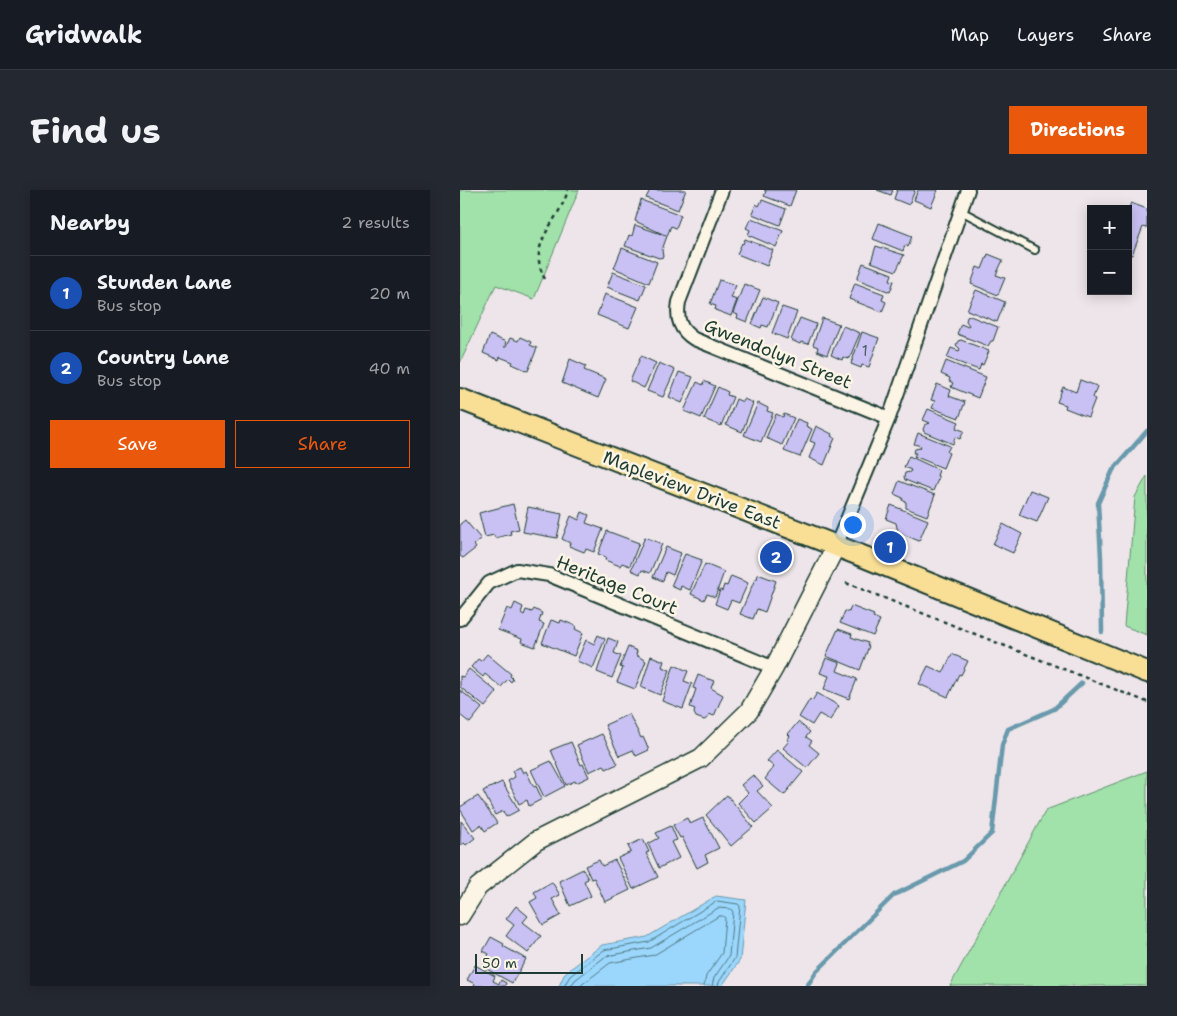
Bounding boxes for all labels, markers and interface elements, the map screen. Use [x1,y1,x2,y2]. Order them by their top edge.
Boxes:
text: Gridwalk [25,19,142,51]
text: Map [951,23,989,47]
text: Layers [1017,23,1074,47]
text: Share [1102,23,1152,47]
button: Directions [1009,106,1147,154]
text: Find us [30,107,161,154]
map controls [1087,205,1132,295]
button: + [1087,205,1132,250]
text: Nearby [50,209,130,237]
text: 2 results [341,212,410,233]
button: − [1087,250,1132,295]
text: Stunden Lane [97,270,232,295]
text: 1 [62,283,70,304]
text: 20 m [369,283,410,304]
text: Bus stop [97,295,162,316]
street label: Gwendolyn Street [701,313,856,395]
house number: 1 [862,341,868,361]
text: Country Lane [97,345,229,370]
text: 2 [60,358,72,379]
text: 40 m [368,358,410,379]
text: Bus stop [97,370,162,391]
button: Save [50,420,225,468]
button: Share [235,420,410,468]
street label: Mapleview Drive East [600,445,784,535]
your location [840,512,866,538]
pin: 1 [874,528,906,566]
pin: 2 [760,538,792,576]
street label: Heritage Court [553,550,681,620]
scale bar [475,951,582,974]
text: 50 m [482,954,517,972]

